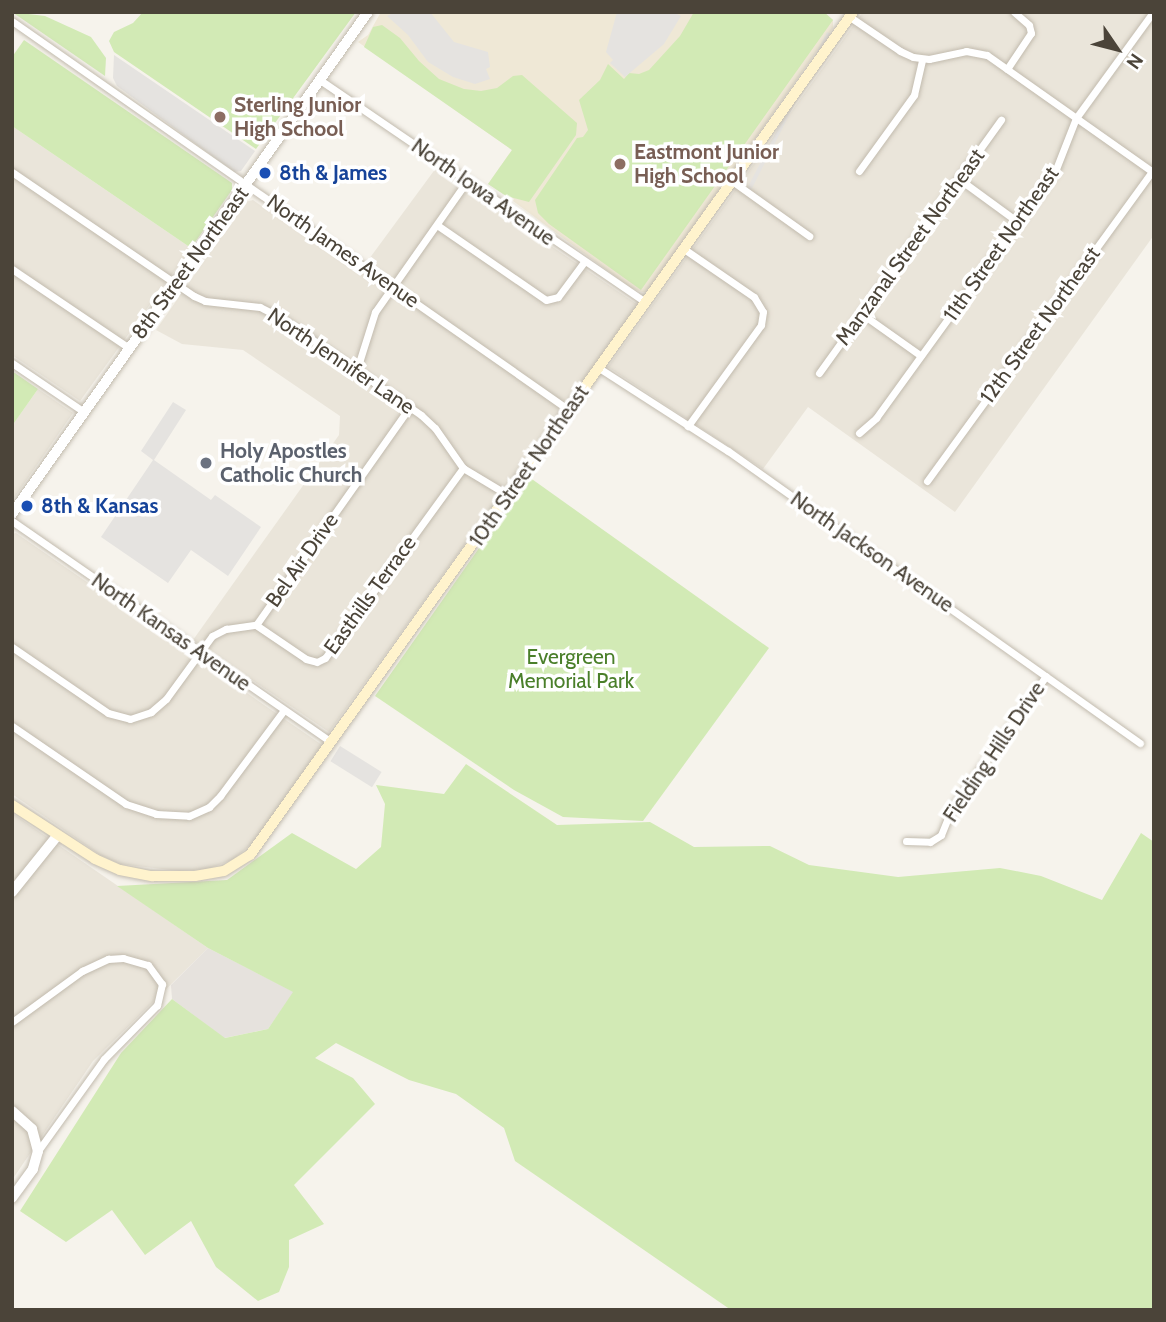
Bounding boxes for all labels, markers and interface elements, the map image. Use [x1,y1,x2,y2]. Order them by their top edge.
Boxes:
north arrow [1082,14,1152,84]
text: N [1121,49,1148,73]
place label: Sterling Junior High School [234,92,361,142]
marker: Sterling Junior High School [212,109,228,125]
street label: North Iowa Avenue [407,133,559,251]
place label: Eastmont Junior High School [634,139,779,189]
street label: Manzanal Street Northeast [830,144,990,350]
marker: Eastmont Junior High School [612,156,628,172]
place label: 8th & James [279,160,387,186]
street label: 11th Street Northeast [938,162,1064,326]
marker: 8th & James [257,165,273,181]
street label: 8th Street Northeast [126,182,254,344]
street label: North James Avenue [262,189,424,313]
street label: 12th Street Northeast [975,242,1105,408]
street label: North Jennifer Lane [263,303,419,419]
street label: 10th Street Northeast [464,380,594,552]
place label: Holy Apostles Catholic Church [220,438,362,488]
marker: Holy Apostles Catholic Church [198,455,214,471]
street label: North Jackson Avenue [786,486,958,618]
place label: 8th & Kansas [41,493,158,519]
marker: 8th & Kansas [19,498,35,514]
street label: Bel Air Drive [260,508,344,612]
street label: Easthills Terrace [319,531,421,659]
street label: North Kansas Avenue [87,568,255,696]
park label: Evergreen Memorial Park [508,644,634,694]
street label: Fielding Hills Drive [938,677,1050,827]

